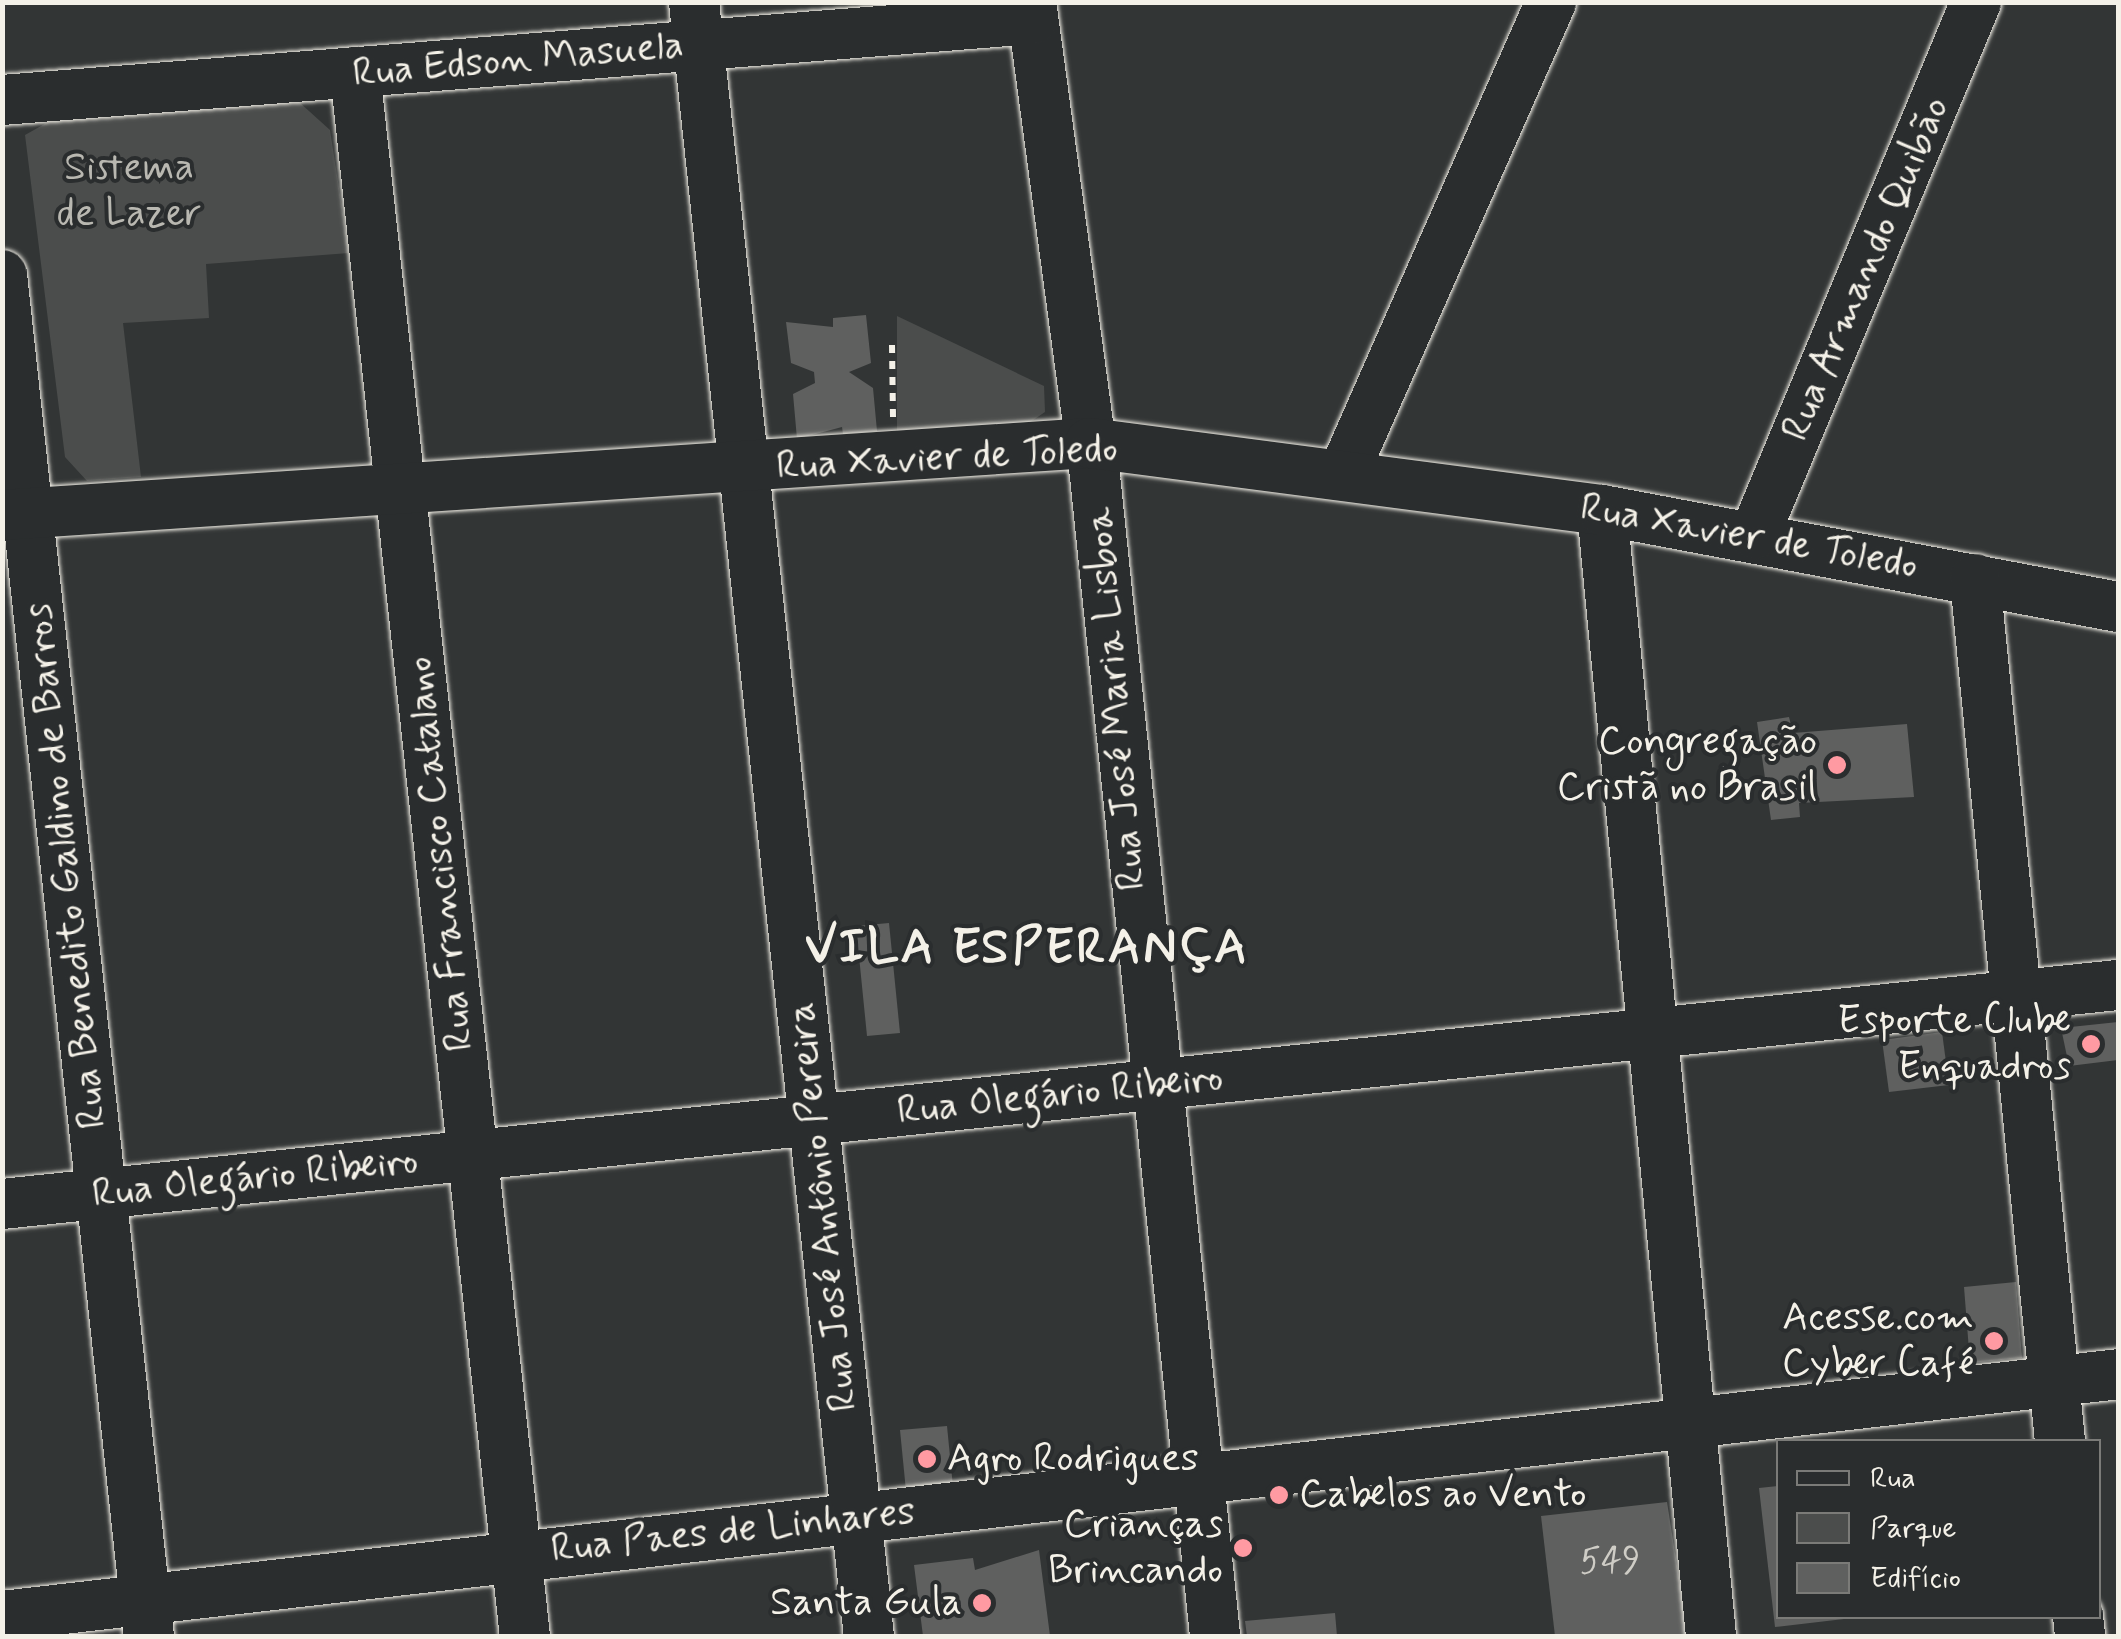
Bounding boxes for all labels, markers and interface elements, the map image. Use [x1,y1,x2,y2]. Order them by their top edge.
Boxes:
street label: Rua Edson Masuela [354,22,682,98]
street label: Rua Armando Quibão [1772,90,1960,448]
park label: Sistema de Lazer [53,144,205,238]
street label: Rua Xavier de Toledo [773,425,1121,491]
street label: Rua Xavier de Toledo [1575,483,1923,591]
street label: Rua José Maria Lisboa [1075,505,1157,893]
street label: Rua Benedito Galdino de Barros [14,600,118,1132]
street label: Rua Francisco Catalano [395,655,485,1053]
place label: Congregação Cristã no Brasil [1559,718,1817,812]
marker: Congregação Cristã no Brasil [1826,754,1848,776]
district label: VILA ESPERANÇA [803,919,1251,979]
place label: Esporte Clube Enquadros [1830,997,2071,1091]
street label: Rua José Antônio Pereira [778,1000,868,1414]
marker: Esporte Clube Enquadros [2080,1033,2102,1055]
street label: Rua Olegário Ribeiro [894,1054,1226,1136]
street label: Rua Olegário Ribeiro [89,1137,421,1219]
place label: Acesse.com Cyber Café [1774,1294,1974,1388]
marker: Acesse.com Cyber Café [1983,1330,2005,1352]
place label: Agro Rodrigues [947,1435,1199,1483]
legend [1776,1439,2101,1619]
marker: Agro Rodrigues [916,1448,938,1470]
text: Rua [1870,1459,1916,1498]
place label: Cabelos ao Vento [1299,1471,1588,1519]
marker: Cabelos ao Vento [1268,1484,1290,1506]
street label: Rua Paes de Linhares [554,1489,912,1573]
place label: Crianças Brincando [1048,1501,1223,1595]
text: Parque [1870,1509,1956,1548]
marker: Crianças Brincando [1232,1537,1254,1559]
house number: 549 [1580,1541,1640,1583]
text: Edifício [1870,1559,1961,1598]
place label: Santa Gula [775,1579,962,1627]
marker: Santa Gula [971,1592,993,1614]

